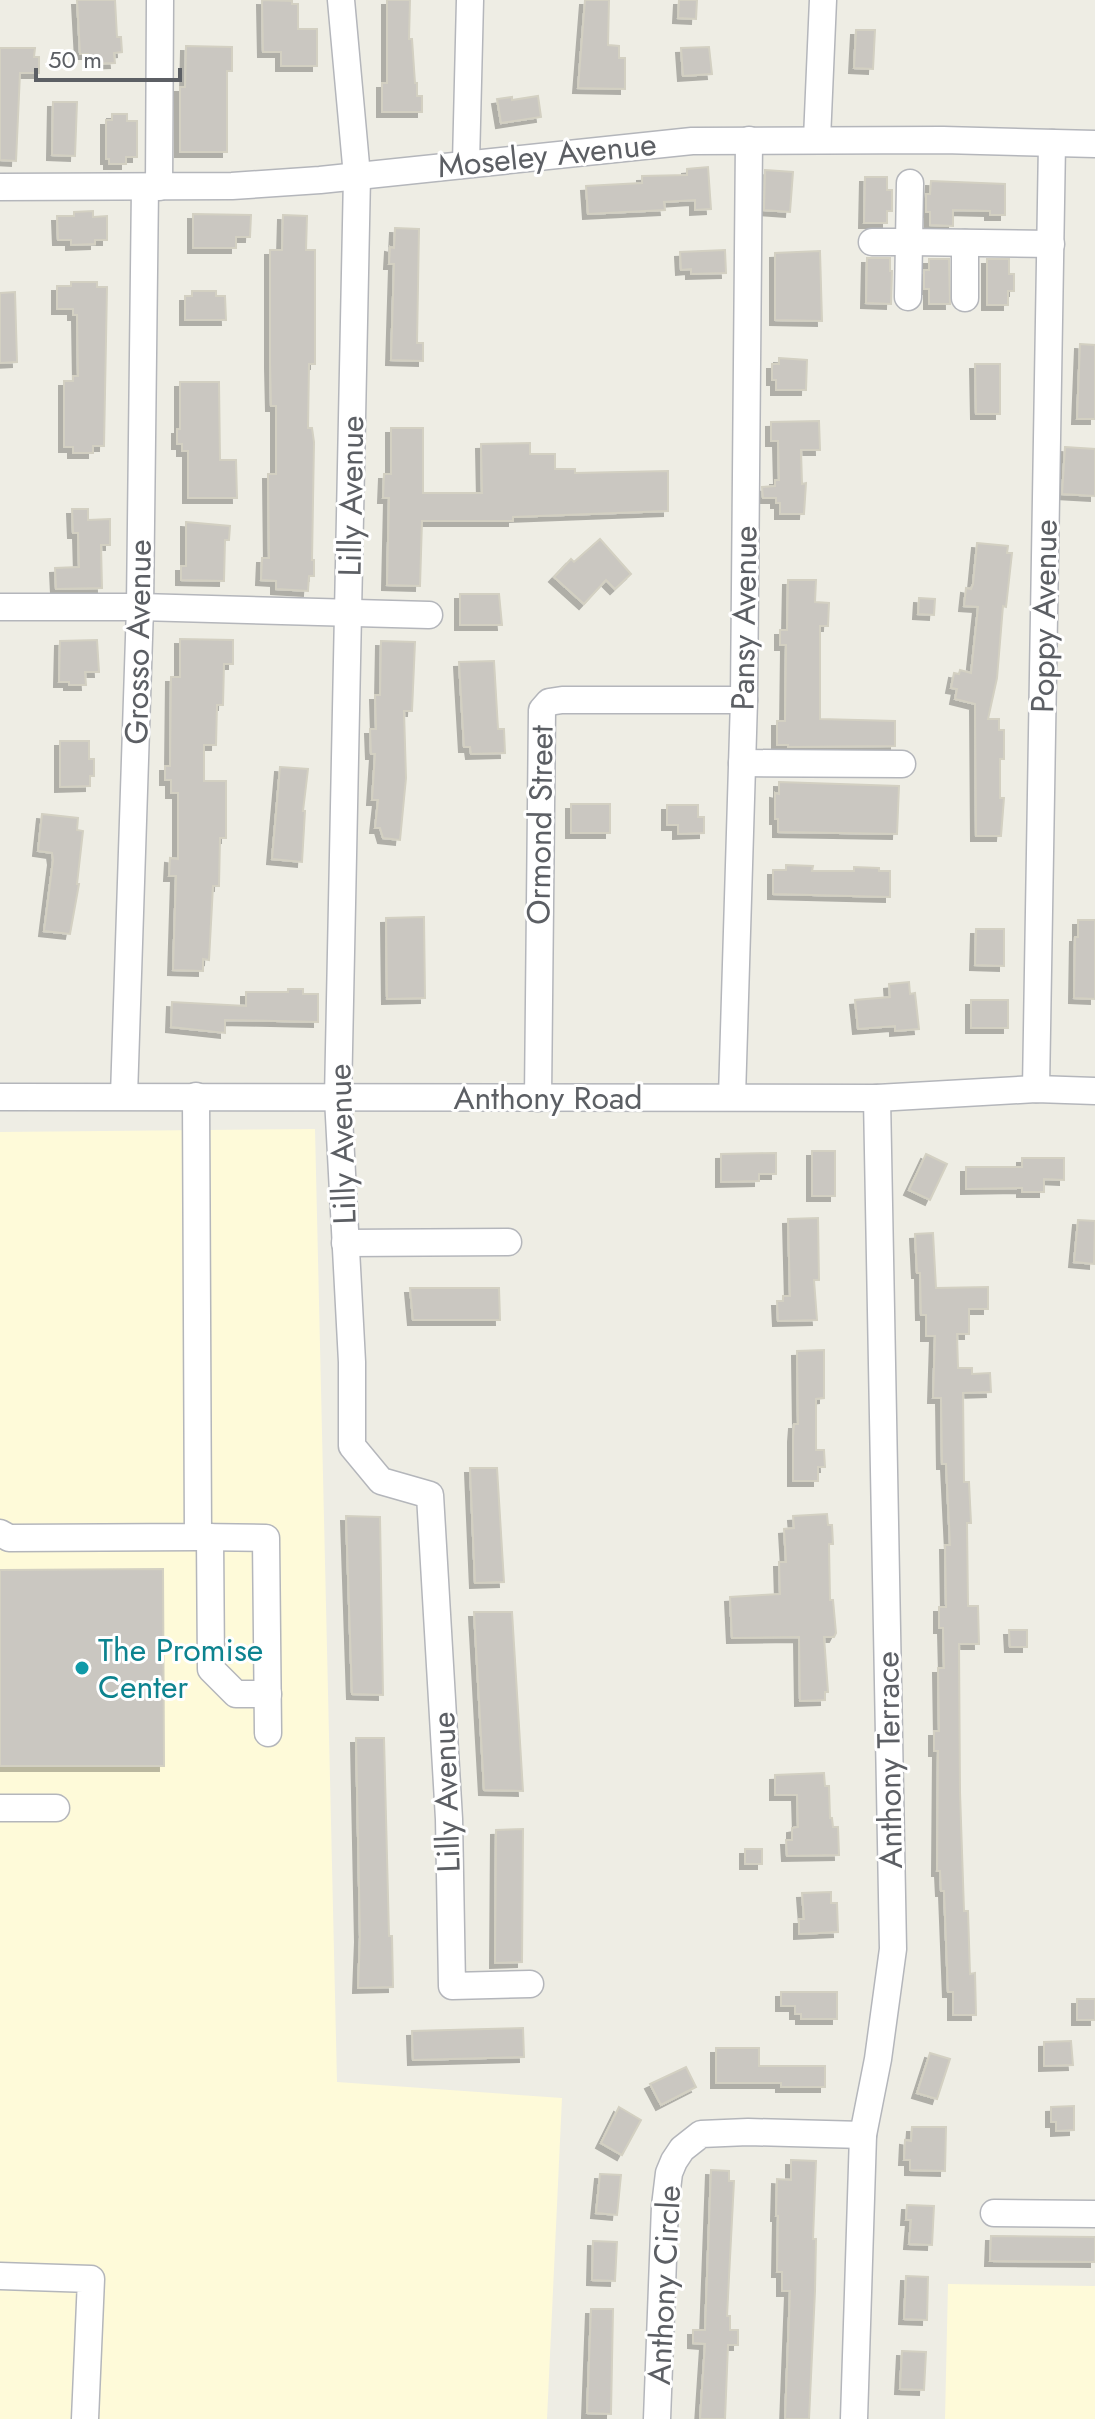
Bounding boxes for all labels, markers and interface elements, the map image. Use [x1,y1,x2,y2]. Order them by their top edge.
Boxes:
scale bar [36,32,180,82]
text: 50 m [48,42,102,77]
street label: Moseley Avenue [435,121,659,189]
street label: Lilly Avenue [327,415,375,577]
street label: Poppy Avenue [1019,519,1069,713]
street label: Pansy Avenue [719,525,769,711]
street label: Grosso Avenue [113,539,163,745]
street label: Ormond Street [515,724,565,925]
street label: Lilly Avenue [316,1063,368,1225]
street label: Anthony Road [453,1075,643,1121]
place label: The Promise Center [98,1627,263,1710]
street label: Anthony Terrace [864,1651,914,1869]
marker: The Promise Center [73,1659,91,1677]
street label: Lilly Avenue [420,1711,472,1873]
street label: Anthony Circle [636,2184,692,2386]

